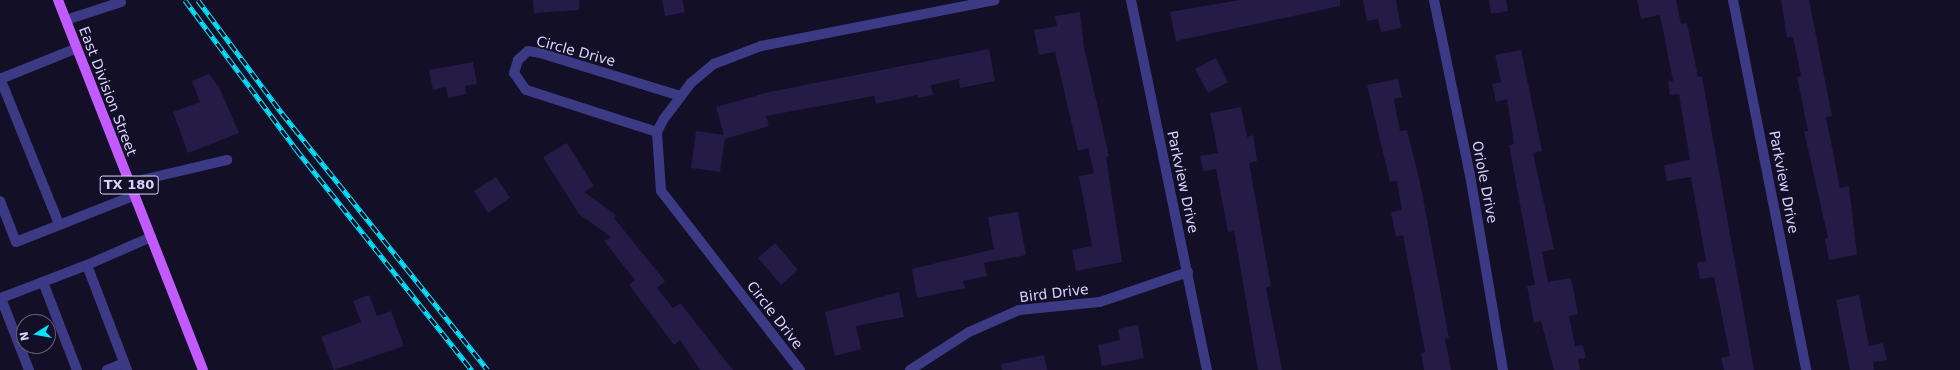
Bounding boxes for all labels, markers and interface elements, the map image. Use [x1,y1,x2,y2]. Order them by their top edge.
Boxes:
street label: East Division Street [76,24,140,158]
street label: Circle Drive [535,32,617,70]
street label: Parkview Drive [1164,129,1202,235]
street label: Parkview Drive [1766,129,1802,235]
street label: Oriole Drive [1469,139,1501,225]
road number: TX 180 [99,174,159,196]
street label: Circle Drive [743,278,807,352]
street label: Bird Drive [1018,280,1090,306]
north arrow [16,314,56,354]
text: N [17,330,32,342]

